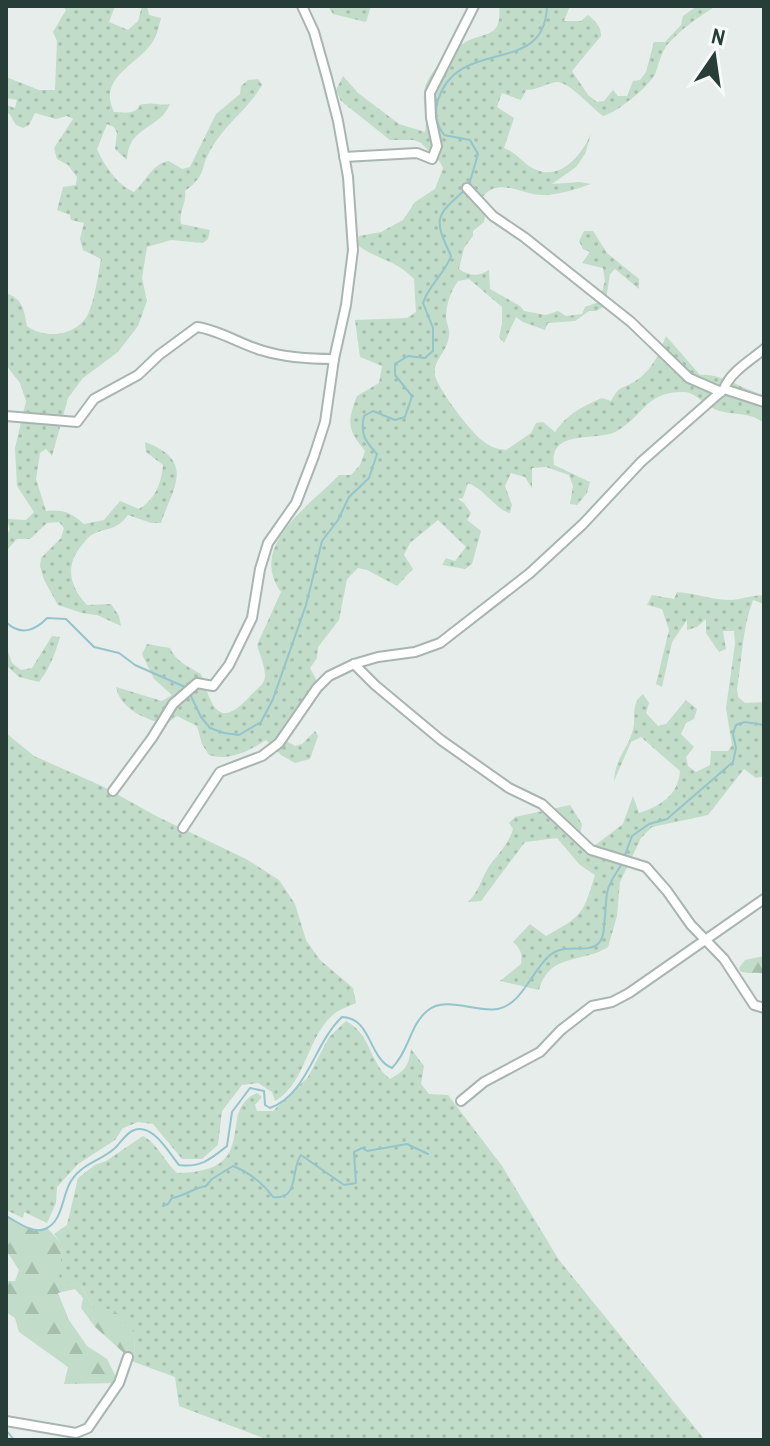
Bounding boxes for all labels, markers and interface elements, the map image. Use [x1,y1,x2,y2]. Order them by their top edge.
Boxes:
north arrow [674,16,754,96]
text: N [709,20,728,53]

